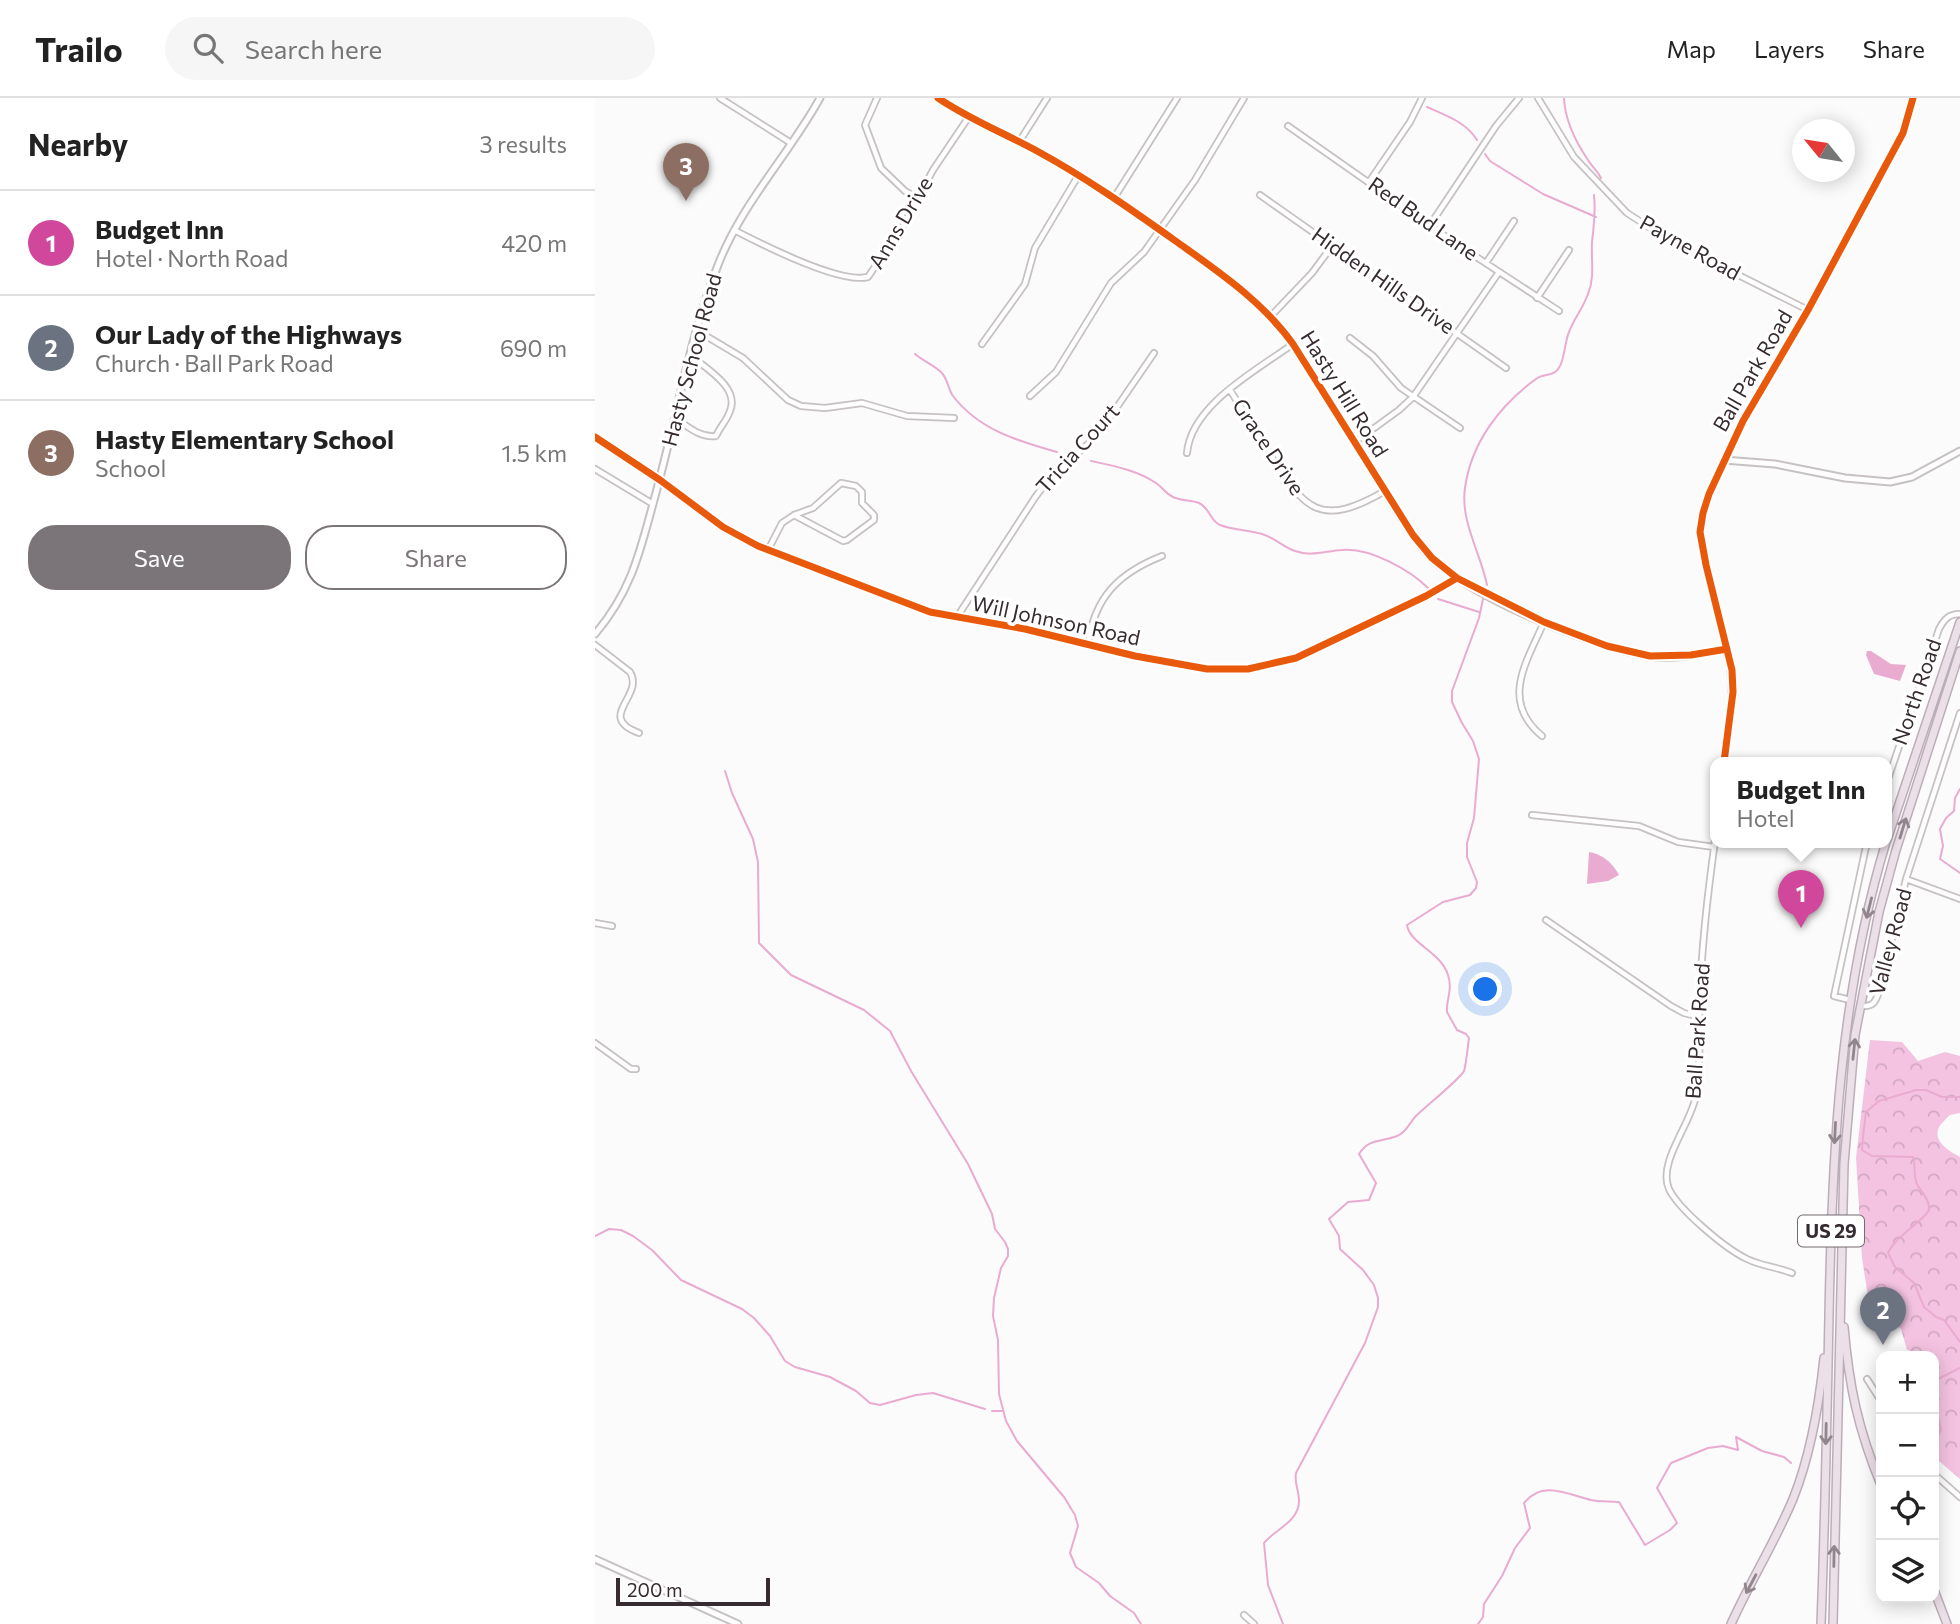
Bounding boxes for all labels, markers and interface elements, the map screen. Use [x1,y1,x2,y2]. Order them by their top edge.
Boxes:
search box [165,17,655,80]
text: Trailo [35,28,123,69]
icon: search [189,29,227,67]
text: Search here [245,33,382,64]
text: Map [1667,34,1716,63]
text: Layers [1754,34,1825,63]
text: Share [1863,34,1925,63]
north arrow [1792,119,1855,182]
text: Nearby [28,125,128,162]
text: 3 results [480,130,567,158]
pin: 3 [663,143,709,201]
street label: Red Bud Lane [1364,171,1484,265]
street label: Anns Drive [863,172,937,273]
street label: Payne Road [1636,209,1745,285]
text: Budget Inn [95,213,224,244]
street label: Hidden Hills Drive [1308,221,1460,338]
text: 1 [46,229,56,257]
text: 420 m [501,229,567,257]
text: Hotel · North Road [95,244,288,272]
street label: Hasty School Road [655,270,726,449]
street label: Ball Park Road [1707,305,1797,435]
text: Our Lady of the Highways [95,318,402,349]
street label: Hasty Hill Road [1296,325,1394,461]
text: 2 [44,334,58,362]
text: 690 m [500,334,567,362]
text: Church · Ball Park Road [95,349,334,377]
street label: Grace Drive [1228,393,1311,499]
street label: Tricia Court [1030,398,1124,498]
text: Hasty Elementary School [95,423,394,454]
text: 3 [44,439,58,467]
text: 1.5 km [502,439,567,467]
text: School [95,454,166,482]
button: Save [28,525,291,590]
button: Share [305,525,567,590]
street label: Will Johnson Road [970,589,1143,650]
street label: North Road [1886,635,1945,748]
popup [1710,757,1892,848]
text: Budget Inn [1736,773,1866,804]
text: Hotel [1736,804,1795,832]
one-way arrow [1897,817,1910,839]
pin: 1 [1778,870,1824,928]
street label: Valley Road [1863,885,1916,998]
one-way arrow [1862,896,1875,919]
street label: Ball Park Road [1679,962,1714,1100]
your location [1468,972,1502,1006]
one-way arrow [1847,1039,1860,1061]
one-way arrow [1828,1121,1841,1144]
road number: US 29 [1798,1216,1864,1246]
pin: 2 [1860,1287,1906,1345]
map controls [1876,1351,1939,1603]
button: + [1876,1351,1939,1414]
button: − [1876,1414,1939,1477]
one-way arrow [1820,1422,1833,1445]
button: locate [1876,1477,1939,1540]
button: layers [1876,1540,1939,1603]
one-way arrow [1828,1545,1841,1568]
one-way arrow [1744,1573,1758,1593]
scale bar [616,1575,770,1607]
text: 200 m [627,1578,683,1601]

